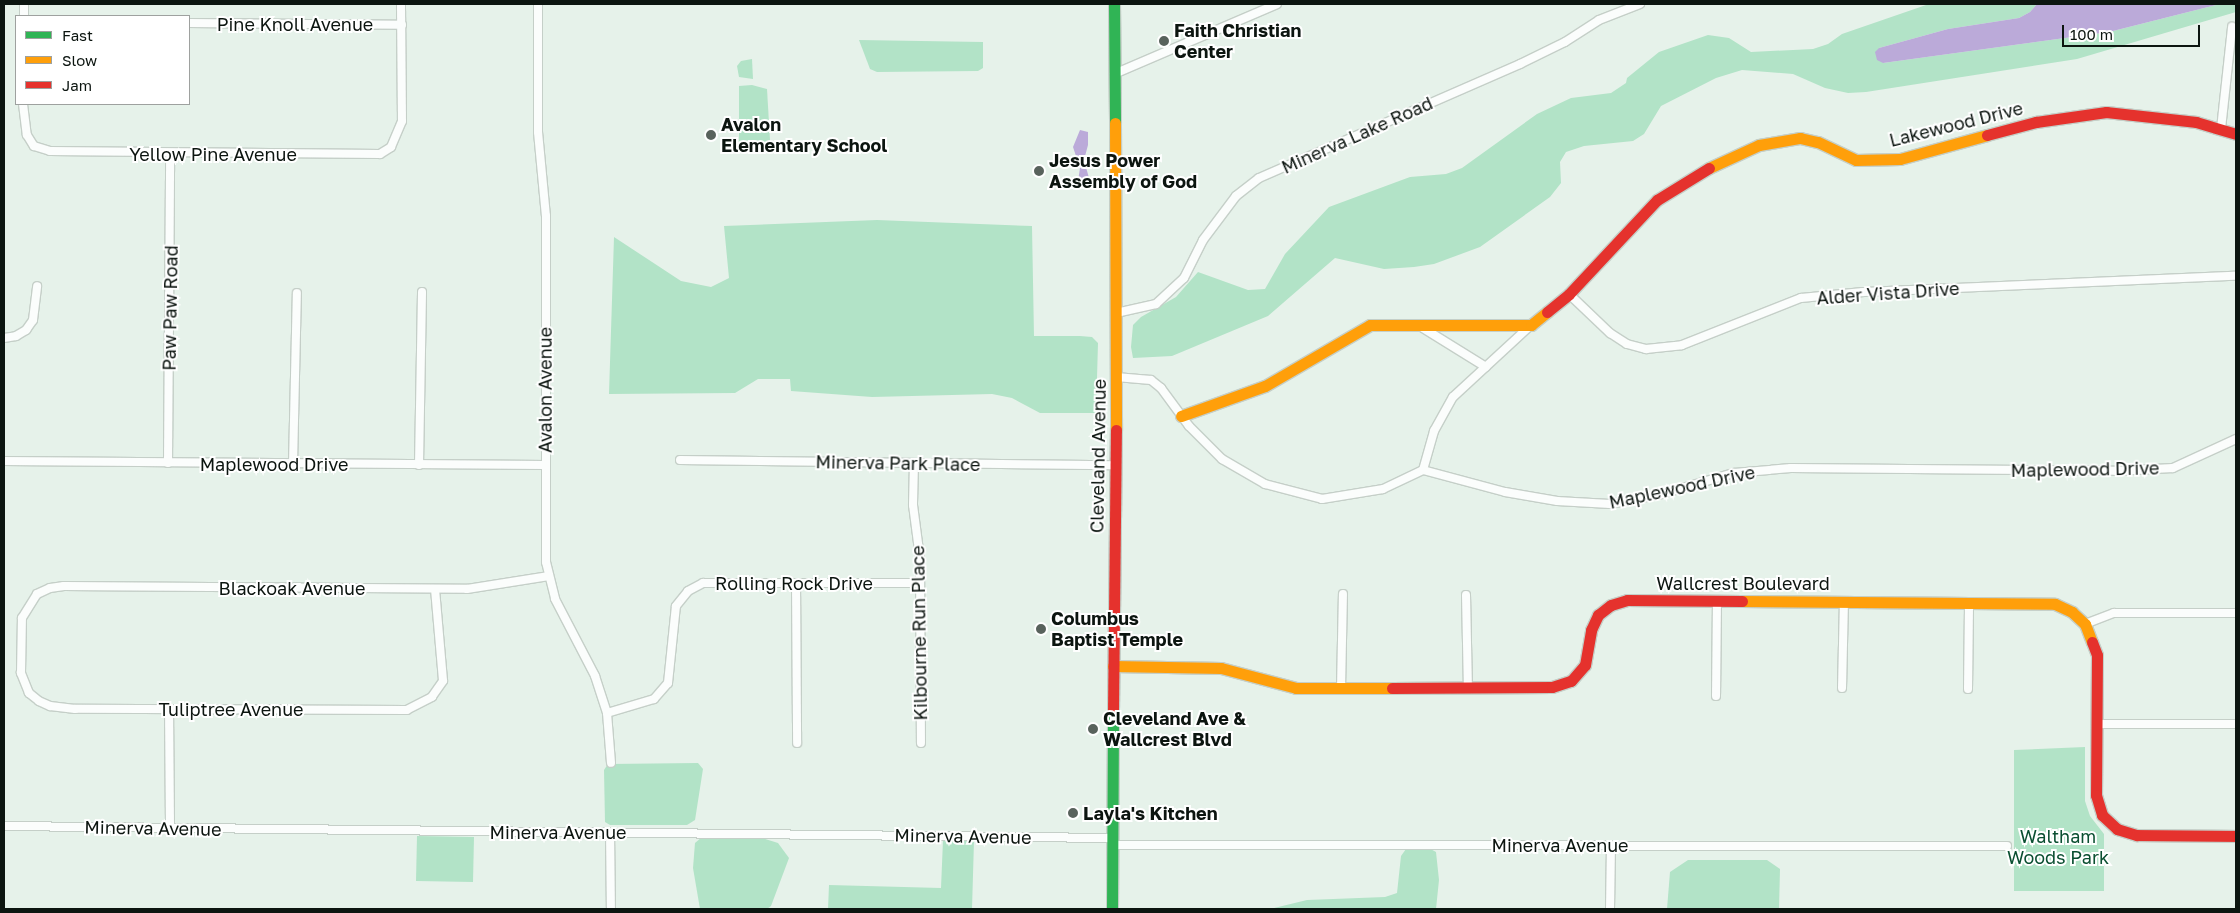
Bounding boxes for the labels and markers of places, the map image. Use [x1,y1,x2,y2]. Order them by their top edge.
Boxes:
place label: Faith Christian Center [1174,20,1301,62]
marker: Faith Christian Center [1158,35,1170,47]
place label: Avalon Elementary School [721,114,887,156]
marker: Avalon Elementary School [705,129,717,141]
place label: Jesus Power Assembly of God [1049,150,1197,192]
marker: Jesus Power Assembly of God [1033,165,1045,177]
place label: Columbus Baptist Temple [1051,608,1183,650]
marker: Columbus Baptist Temple [1035,623,1047,635]
place label: Cleveland Ave & Wallcrest Blvd [1103,708,1246,751]
marker: Cleveland Ave & Wallcrest Blvd [1087,723,1099,735]
place label: Layla's Kitchen [1083,802,1218,824]
marker: Layla's Kitchen [1067,807,1079,819]

